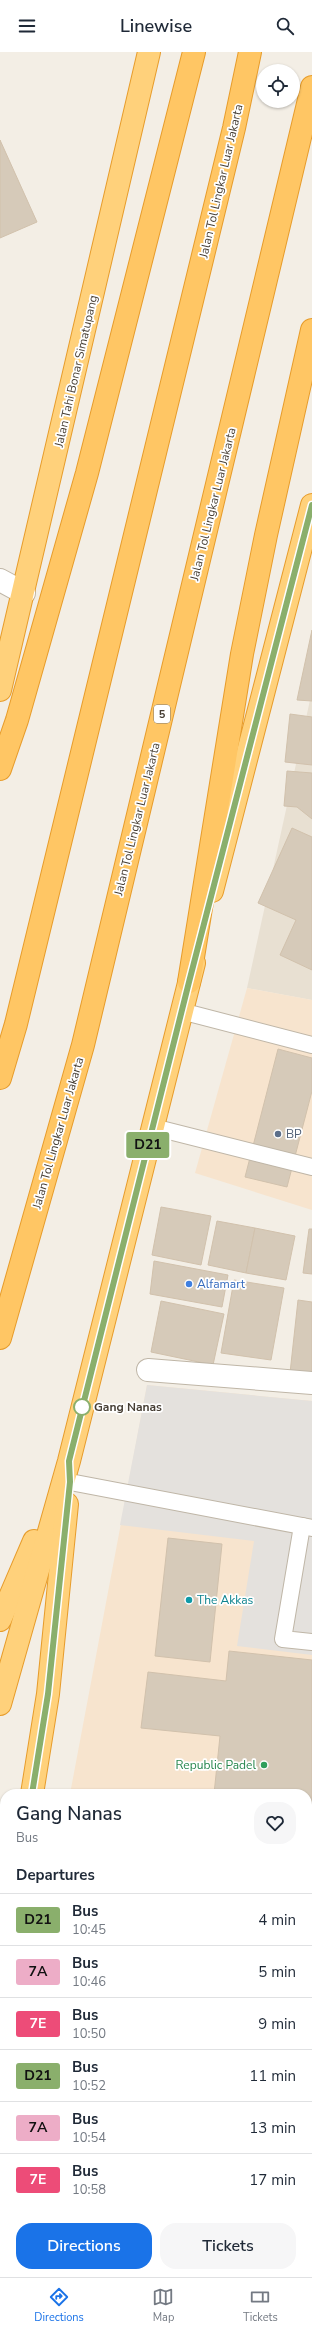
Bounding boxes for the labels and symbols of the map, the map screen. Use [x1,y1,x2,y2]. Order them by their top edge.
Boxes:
street label: Jalan Tol Lingkar Luar Jakarta [195,103,246,260]
street label: Jalan Tahi Bonar Simatupang [50,293,101,450]
street label: Jalan Tol Lingkar Luar Jakarta [186,426,240,583]
road number: 5 [154,705,170,723]
street label: Jalan Tol Lingkar Luar Jakarta [110,741,164,898]
street label: Jalan Tol Lingkar Luar Jakarta [28,1055,87,1212]
place label: BP [286,1126,302,1142]
marker: BP [273,1129,283,1139]
line badge: D21 [125,1132,171,1158]
place label: Alfamart [197,1276,246,1292]
marker: Alfamart [184,1279,194,1289]
marker: Gang Nanas [73,1398,91,1416]
place label: Gang Nanas [94,1399,162,1415]
place label: The Akkas [197,1592,254,1608]
marker: The Akkas [184,1595,194,1605]
place label: Republic Padel [175,1757,256,1773]
marker: Republic Padel [259,1760,269,1770]

